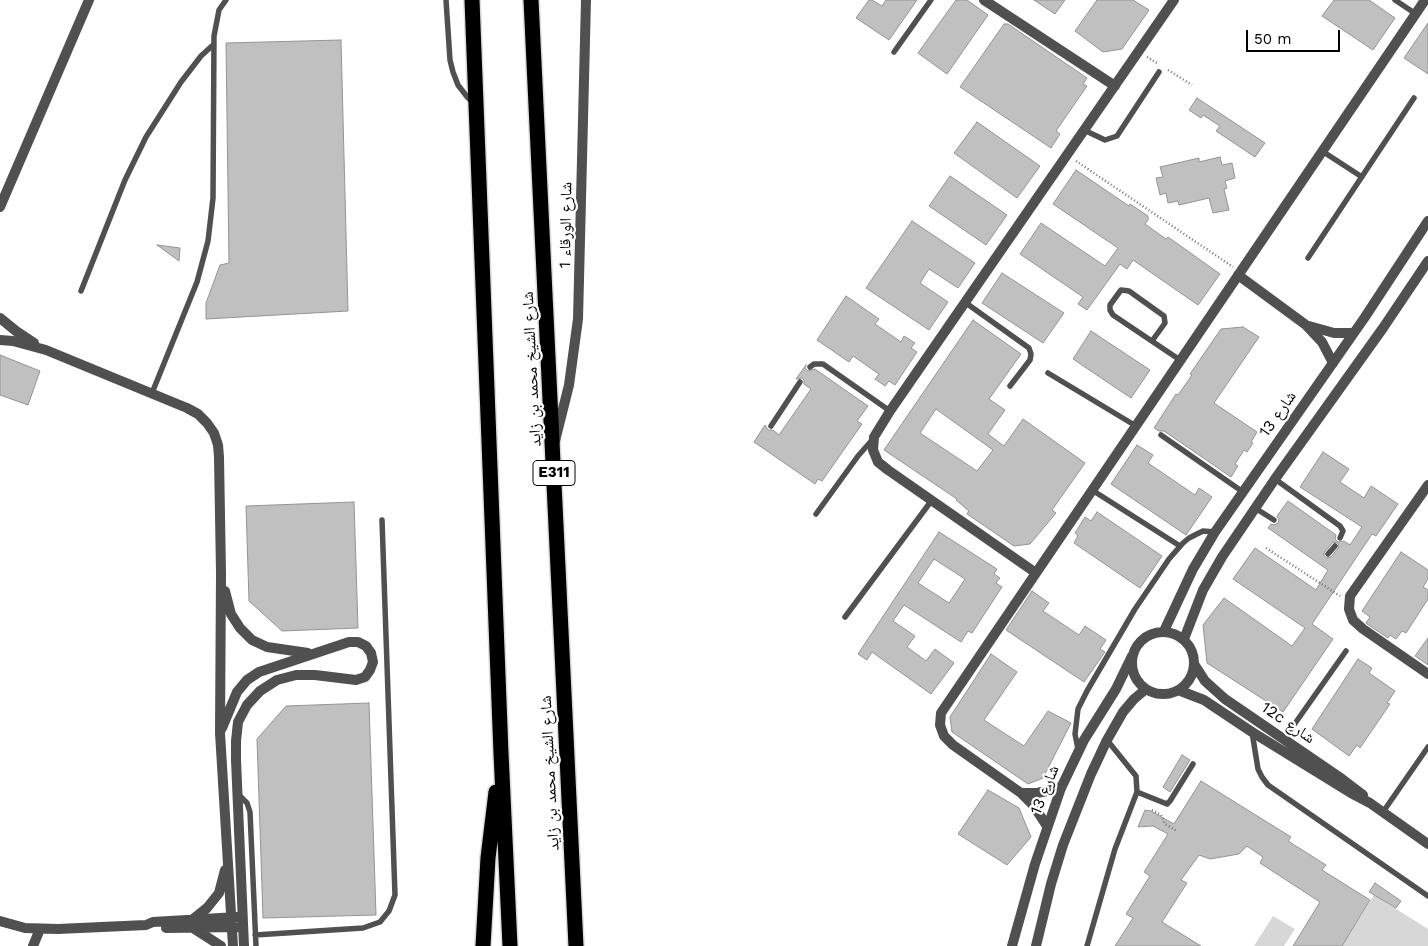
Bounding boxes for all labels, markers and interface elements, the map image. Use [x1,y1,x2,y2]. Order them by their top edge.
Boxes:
scale bar [1248,20,1342,52]
text: 50 m [1254,30,1291,48]
street label: شارع الورقاء 1 [556,182,576,268]
street label: شارع الشيخ محمد بن زايد [518,291,546,447]
street label: شارع 13 [1255,387,1301,441]
road number: E311 [533,460,575,486]
street label: شارع الشيخ محمد بن زايد [536,695,564,851]
street label: 12c شارع [1258,698,1318,748]
street label: شارع 13 [1026,763,1064,817]

